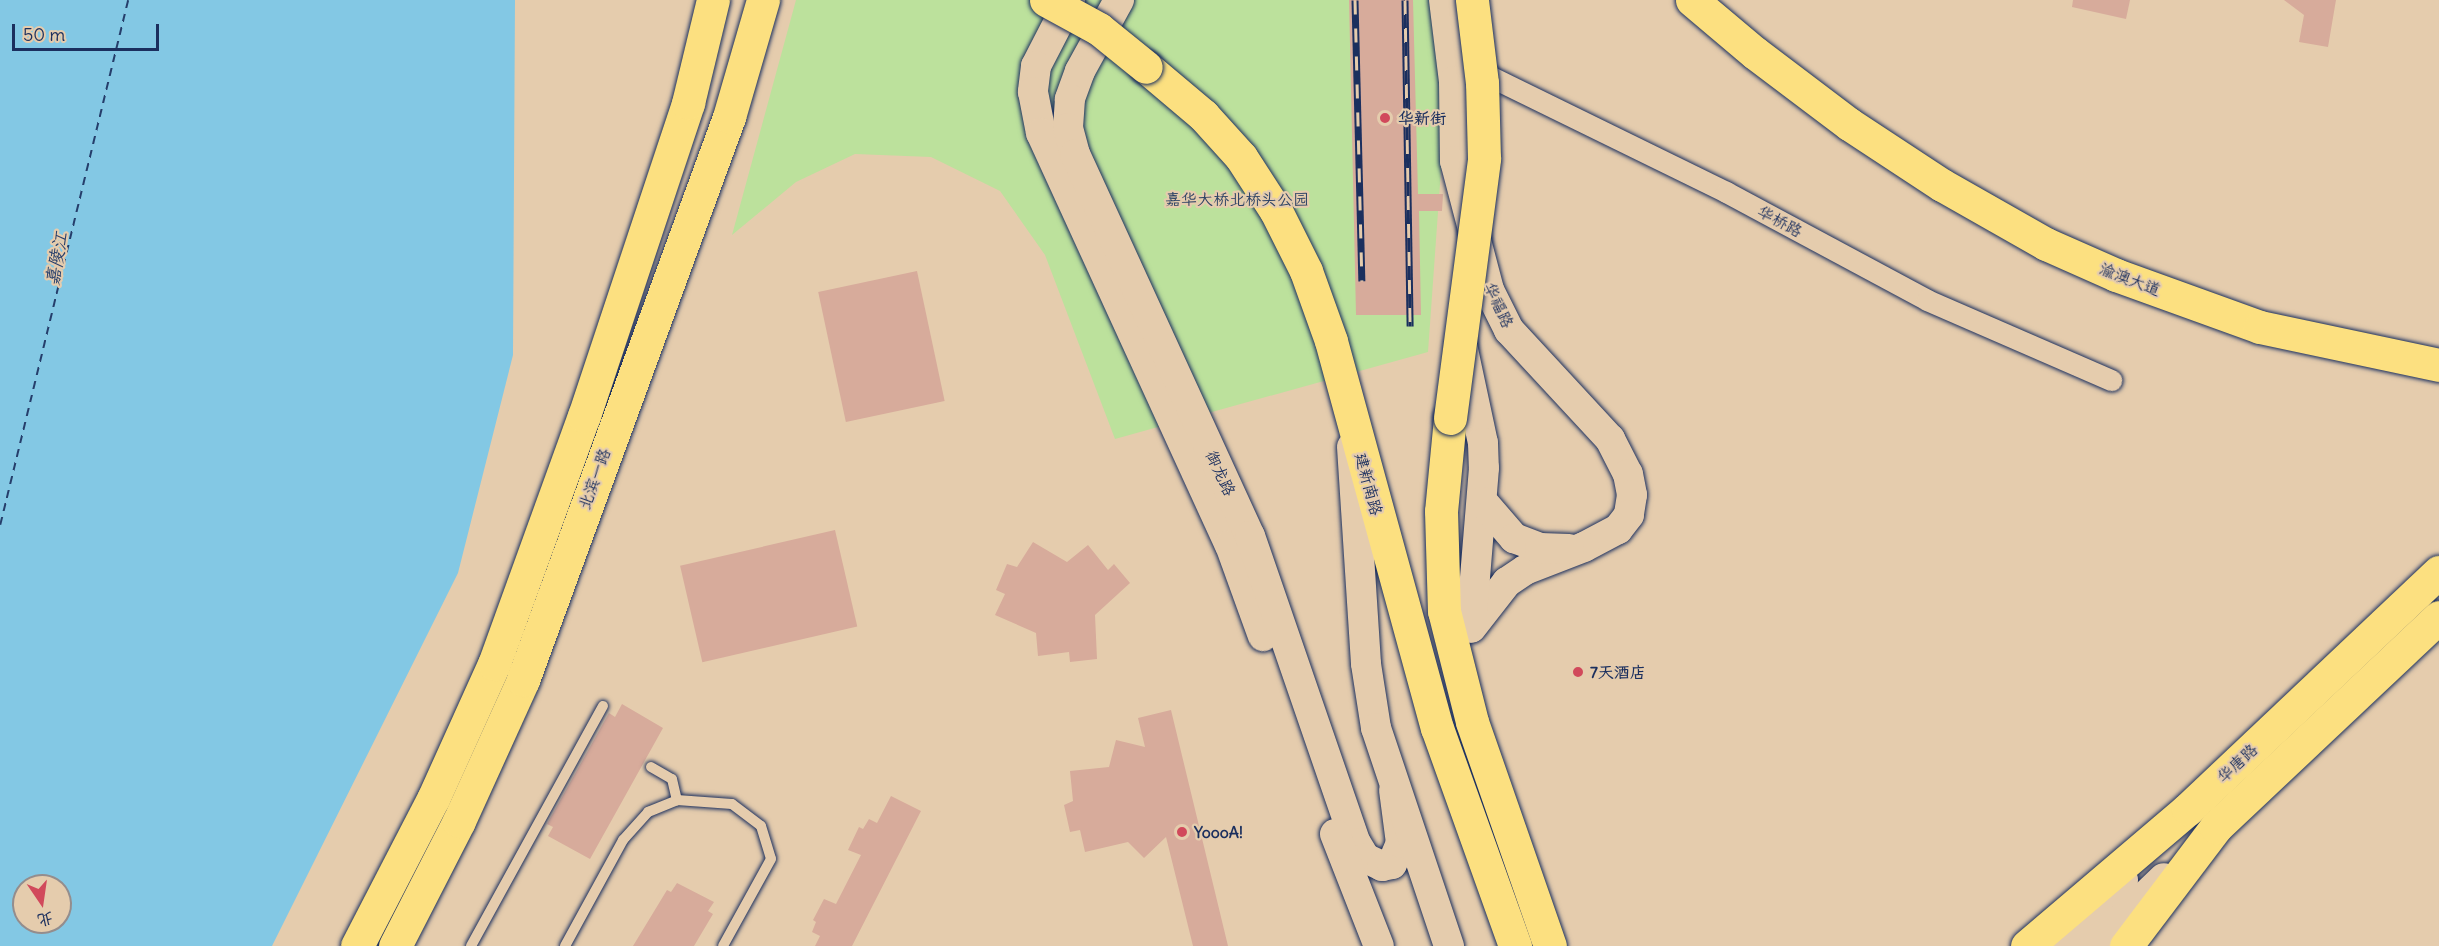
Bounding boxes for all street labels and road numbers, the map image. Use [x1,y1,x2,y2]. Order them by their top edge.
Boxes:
street label: 华桥路 [1754,201,1806,241]
street label: 渝澳大道 [2097,259,2163,299]
street label: 华福路 [1480,279,1518,331]
street label: 北滨一路 [574,446,614,512]
street label: 御龙路 [1202,447,1240,499]
street label: 建新南路 [1351,451,1387,517]
street label: 华唐路 [2213,740,2261,786]

